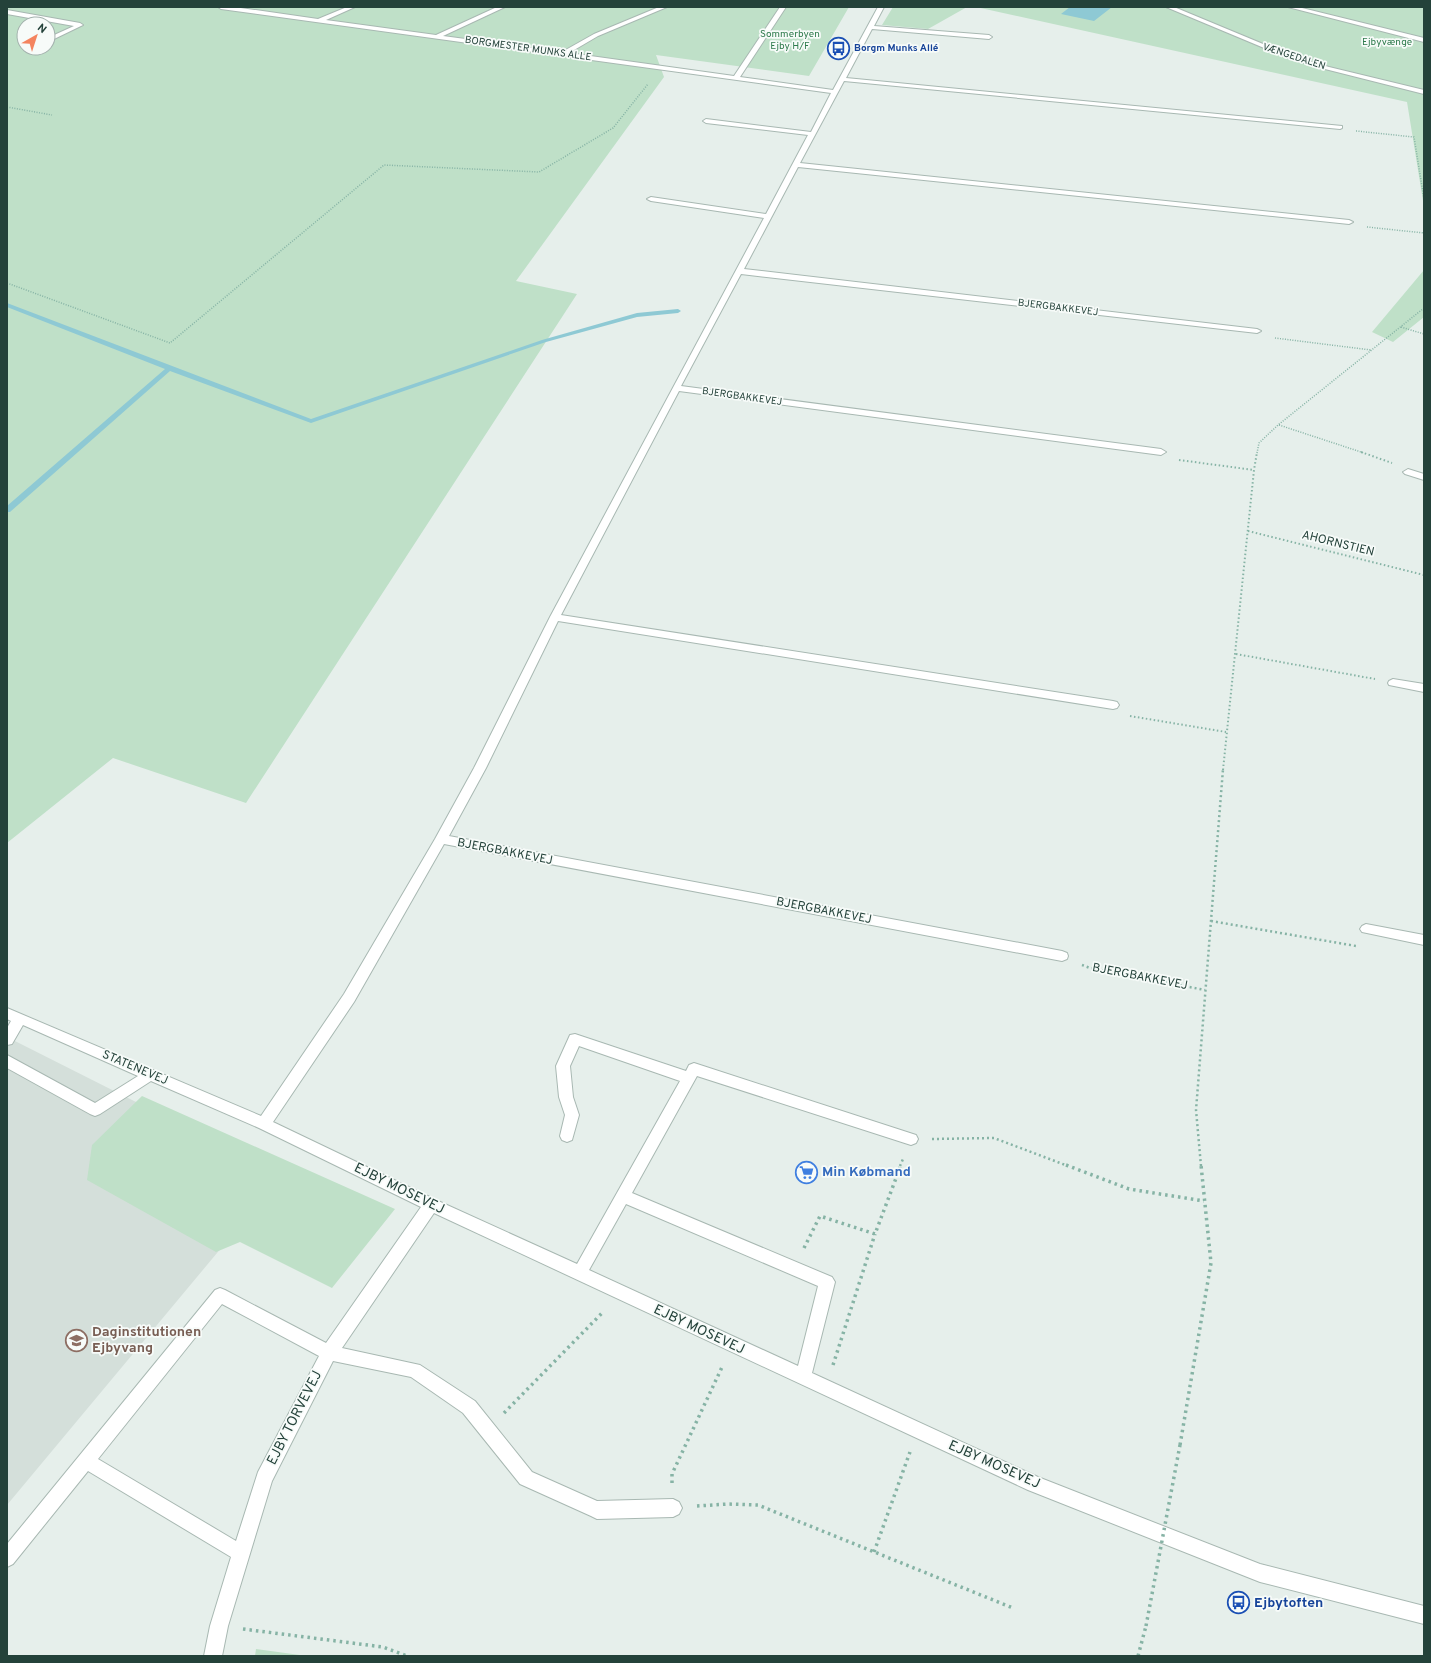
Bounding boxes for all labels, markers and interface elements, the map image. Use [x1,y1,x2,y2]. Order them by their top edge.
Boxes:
north arrow [16,16,56,56]
text: N [34,21,49,37]
park label: Sommerbyen Ejby H/F [760,28,820,53]
street label: BORGMESTER MUNKS ALLE [464,34,592,64]
bus stop icon: Borgm Munks Allé [826,35,852,61]
park label: Ejbyvænge [1362,36,1412,49]
street label: VÆNGEDALEN [1261,41,1327,73]
place label: Borgm Munks Allé [854,42,939,55]
street label: BJERGBAKKEVEJ [1017,297,1099,319]
street label: BJERGBAKKEVEJ [701,385,783,409]
street label: AHORNSTIEN [1300,527,1376,561]
street label: BJERGBAKKEVEJ [456,835,554,869]
street label: BJERGBAKKEVEJ [775,894,873,928]
street label: BJERGBAKKEVEJ [1091,960,1189,994]
street label: STATENEVEJ [100,1047,170,1089]
supermarket icon: Min Købmand [794,1159,820,1185]
street label: EJBY MOSEVEJ [351,1160,447,1218]
place label: Min Købmand [822,1164,911,1181]
street label: EJBY MOSEVEJ [651,1301,747,1359]
place label: Daginstitutionen Ejbyvang [92,1324,201,1357]
school or university icon: Daginstitutionen Ejbyvang [63,1327,89,1353]
street label: EJBY TORVEVEJ [264,1368,326,1468]
street label: EJBY MOSEVEJ [945,1437,1043,1493]
bus stop icon: Ejbytoften [1226,1590,1252,1616]
place label: Ejbytoften [1254,1595,1323,1612]

